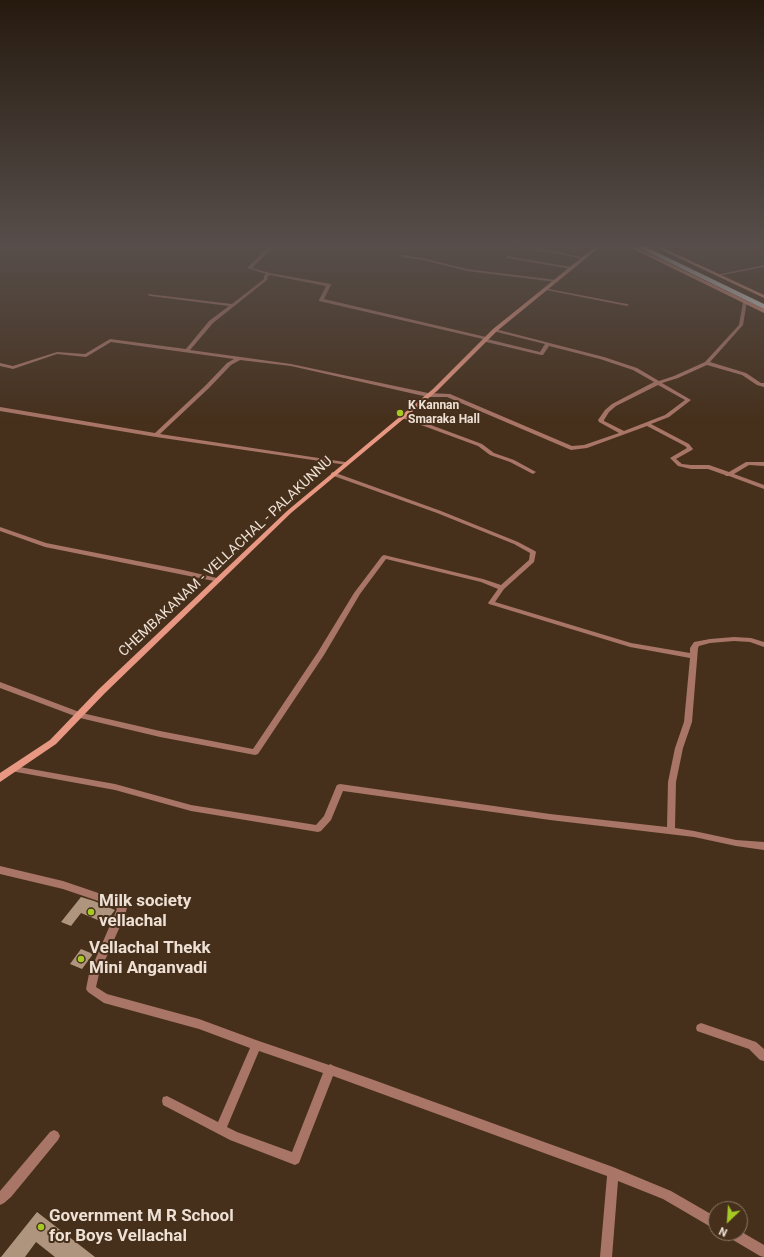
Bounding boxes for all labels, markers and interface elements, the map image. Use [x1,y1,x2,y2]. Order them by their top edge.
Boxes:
place label: K Kannan Smaraka Hall [408,399,480,427]
marker: K Kannan Smaraka Hall [395,408,405,418]
street label: CHEMBAKANAM - VELLACHAL - PALAKUNNU [116,453,336,661]
place label: Milk society vellachal [99,892,191,932]
marker: Milk society vellachal [86,907,96,917]
place label: Vellachal Thekk Mini Anganvadi [89,939,211,979]
marker: Vellachal Thekk Mini Anganvadi [76,954,86,964]
north arrow [708,1201,748,1241]
place label: Government M R School for Boys Vellachal [49,1207,234,1247]
marker: Government M R School for Boys Vellachal [36,1222,46,1232]
text: N [717,1224,729,1239]

